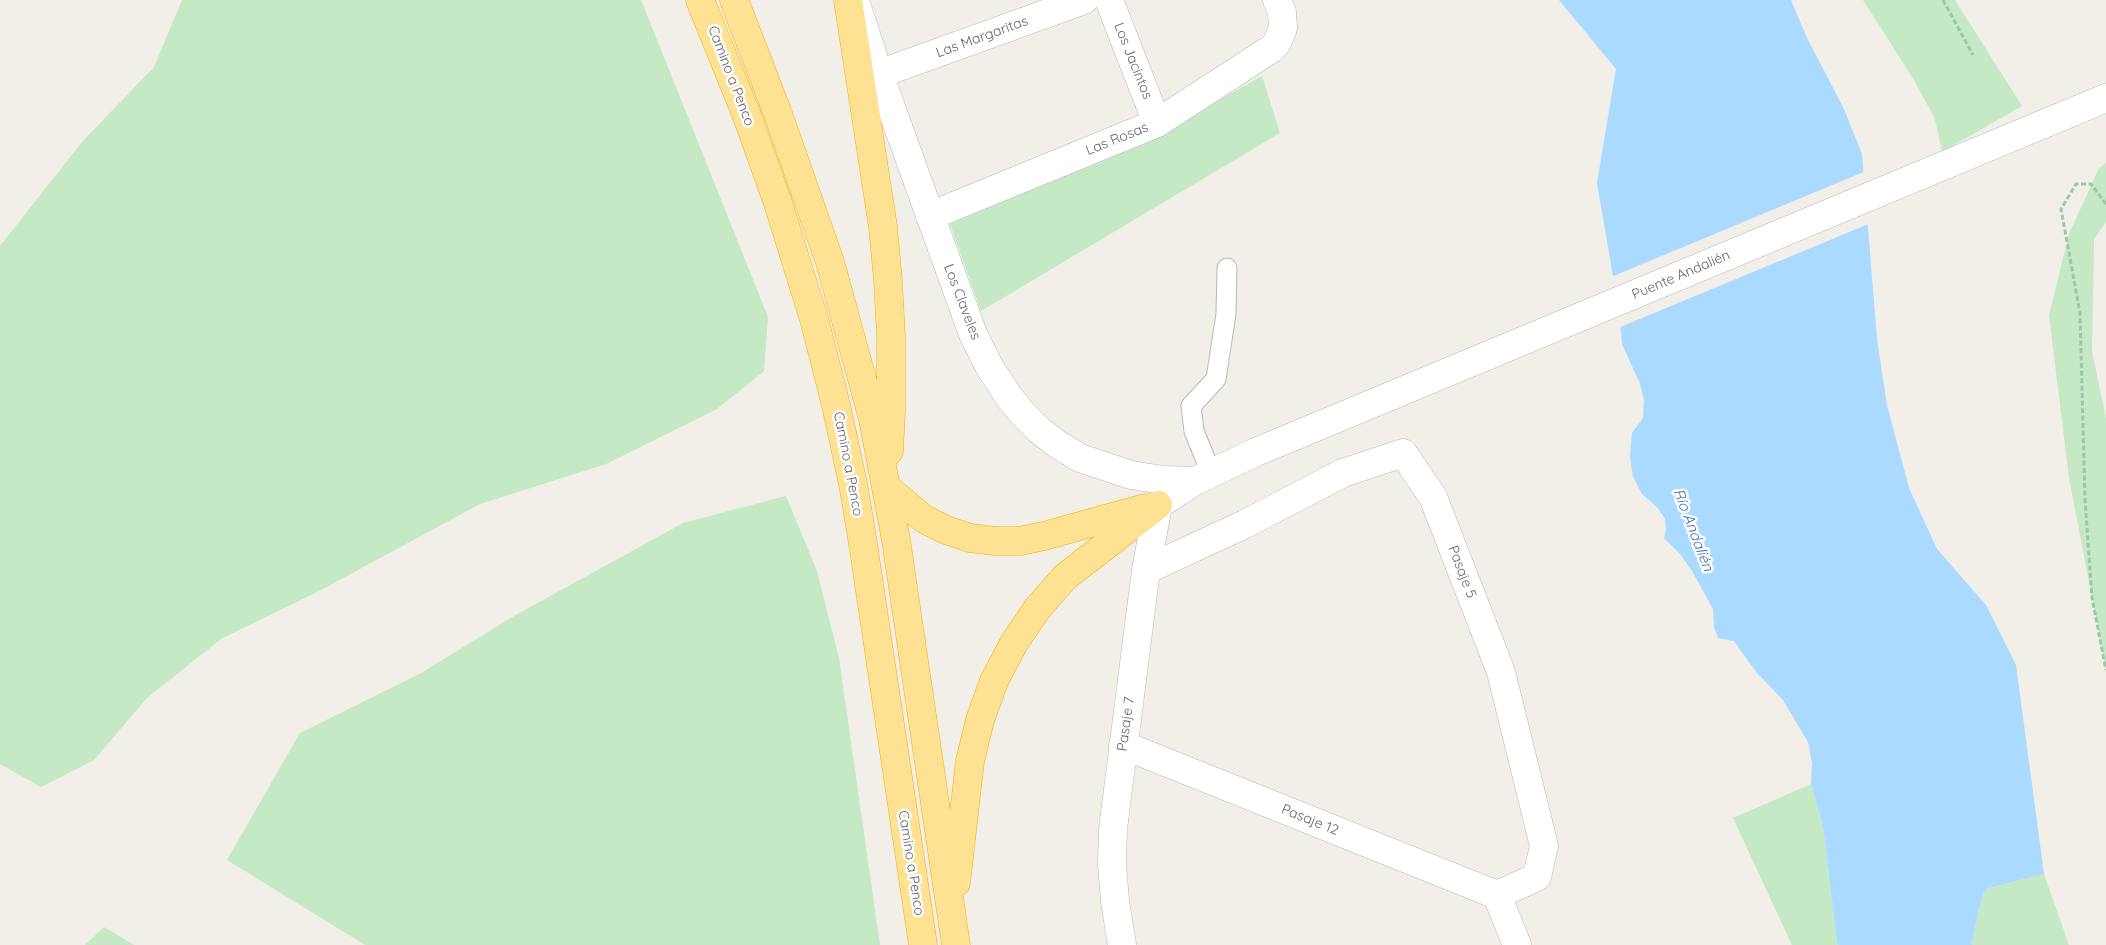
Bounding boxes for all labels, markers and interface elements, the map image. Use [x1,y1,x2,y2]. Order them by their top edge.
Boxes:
street label: Las Margaritas [934,13,1030,61]
street label: Los Jacintos [1110,20,1156,102]
street label: Camino a Penco [704,24,758,128]
street label: Las Rosas [1083,119,1151,159]
street label: Puente Andalién [1629,247,1733,303]
street label: Los Claveles [940,262,984,342]
street label: Camino a Penco [830,410,866,518]
water label: Río Andalién [1669,486,1717,574]
street label: Pasaje 5 [1444,543,1480,601]
street label: Pasaje 7 [1114,696,1138,752]
street label: Pasaje 12 [1279,801,1341,839]
street label: Camino a Penco [894,809,928,917]

